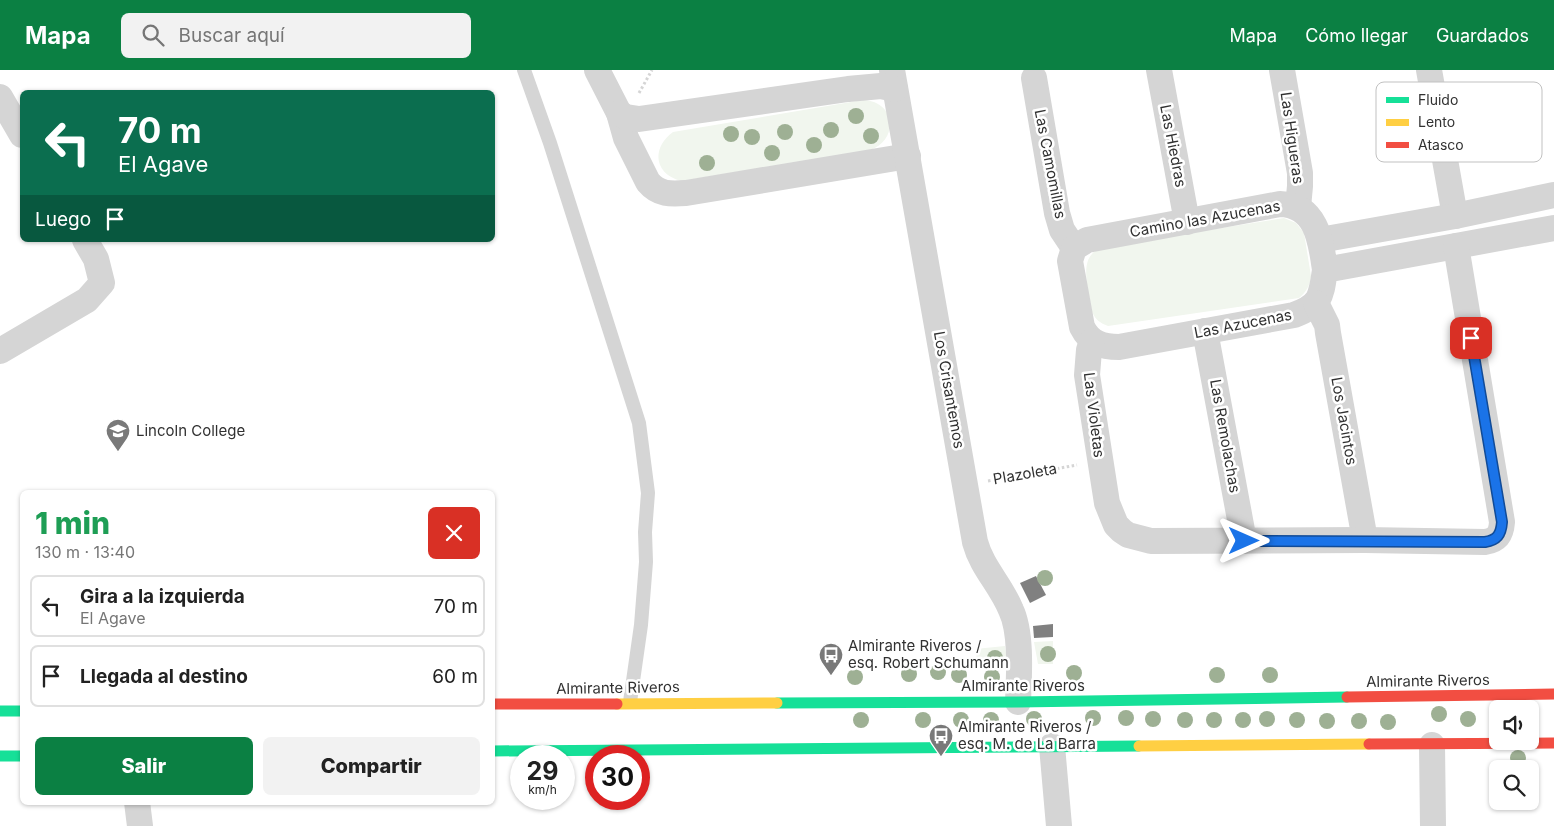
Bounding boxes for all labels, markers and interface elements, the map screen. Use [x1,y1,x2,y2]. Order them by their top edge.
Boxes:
search box [121,13,471,58]
text: Mapa [25,21,91,50]
icon: search [139,21,167,49]
text: Buscar aquí [179,24,285,47]
text: Mapa [1230,25,1277,46]
text: Cómo llegar [1305,25,1408,46]
text: Guardados [1436,25,1529,46]
legend [1376,82,1542,162]
street label: Las Higueras [1277,91,1308,185]
text: Fluido [1418,91,1458,108]
street label: Las Hiedras [1156,103,1191,189]
street label: Las Camomillas [1031,108,1070,220]
text: 70 m [118,109,202,151]
icon: left [35,110,100,175]
text: Lento [1418,113,1455,130]
text: Atasco [1418,136,1464,153]
text: El Agave [118,151,208,177]
street label: Camino las Azucenas [1128,196,1282,241]
icon: arrive [101,205,129,233]
text: Luego [35,208,91,231]
street label: Las Azucenas [1192,305,1293,342]
pin [1450,317,1492,359]
icon: arrive [1457,324,1485,352]
street label: Los Crisantemos [930,330,969,450]
street label: Las Violetas [1080,371,1109,459]
street label: Los Jacintos [1327,375,1362,467]
street label: Las Remolachas [1206,378,1245,494]
school or university icon: Lincoln College [105,418,131,452]
place label: Lincoln College [136,421,245,440]
street label: Plazoleta [992,459,1058,488]
text: 1 min [35,505,110,541]
button: close [428,507,480,559]
position arrow [1217,514,1269,566]
text: 130 m · 13:40 [35,542,135,562]
text: Gira a la izquierda [80,585,245,608]
icon: left [37,592,65,620]
text: 70 m [434,595,478,618]
text: El Agave [80,608,146,628]
place label: Almirante Riveros / esq. Robert Schumann [848,636,1009,672]
bus stop icon: Almirante Riveros / esq. Robert Schumann [818,642,844,676]
icon: arrive [37,662,65,690]
text: Llegada al destino [80,665,248,688]
text: 60 m [432,665,478,688]
street label: Almirante Riveros [1366,670,1490,691]
street label: Almirante Riveros [961,676,1085,695]
street label: Almirante Riveros [556,677,680,698]
map controls [1489,700,1539,810]
button: sound [1489,700,1539,750]
place label: Almirante Riveros / esq. M. de La Barra [958,717,1096,753]
bus stop icon: Almirante Riveros / esq. M. de La Barra [928,723,954,757]
button: Salir [35,737,253,795]
button: Compartir [263,737,480,795]
speed limit sign: 30 [585,745,650,810]
text: 29 [527,756,558,786]
button: search [1489,760,1539,810]
text: km/h [528,782,557,797]

